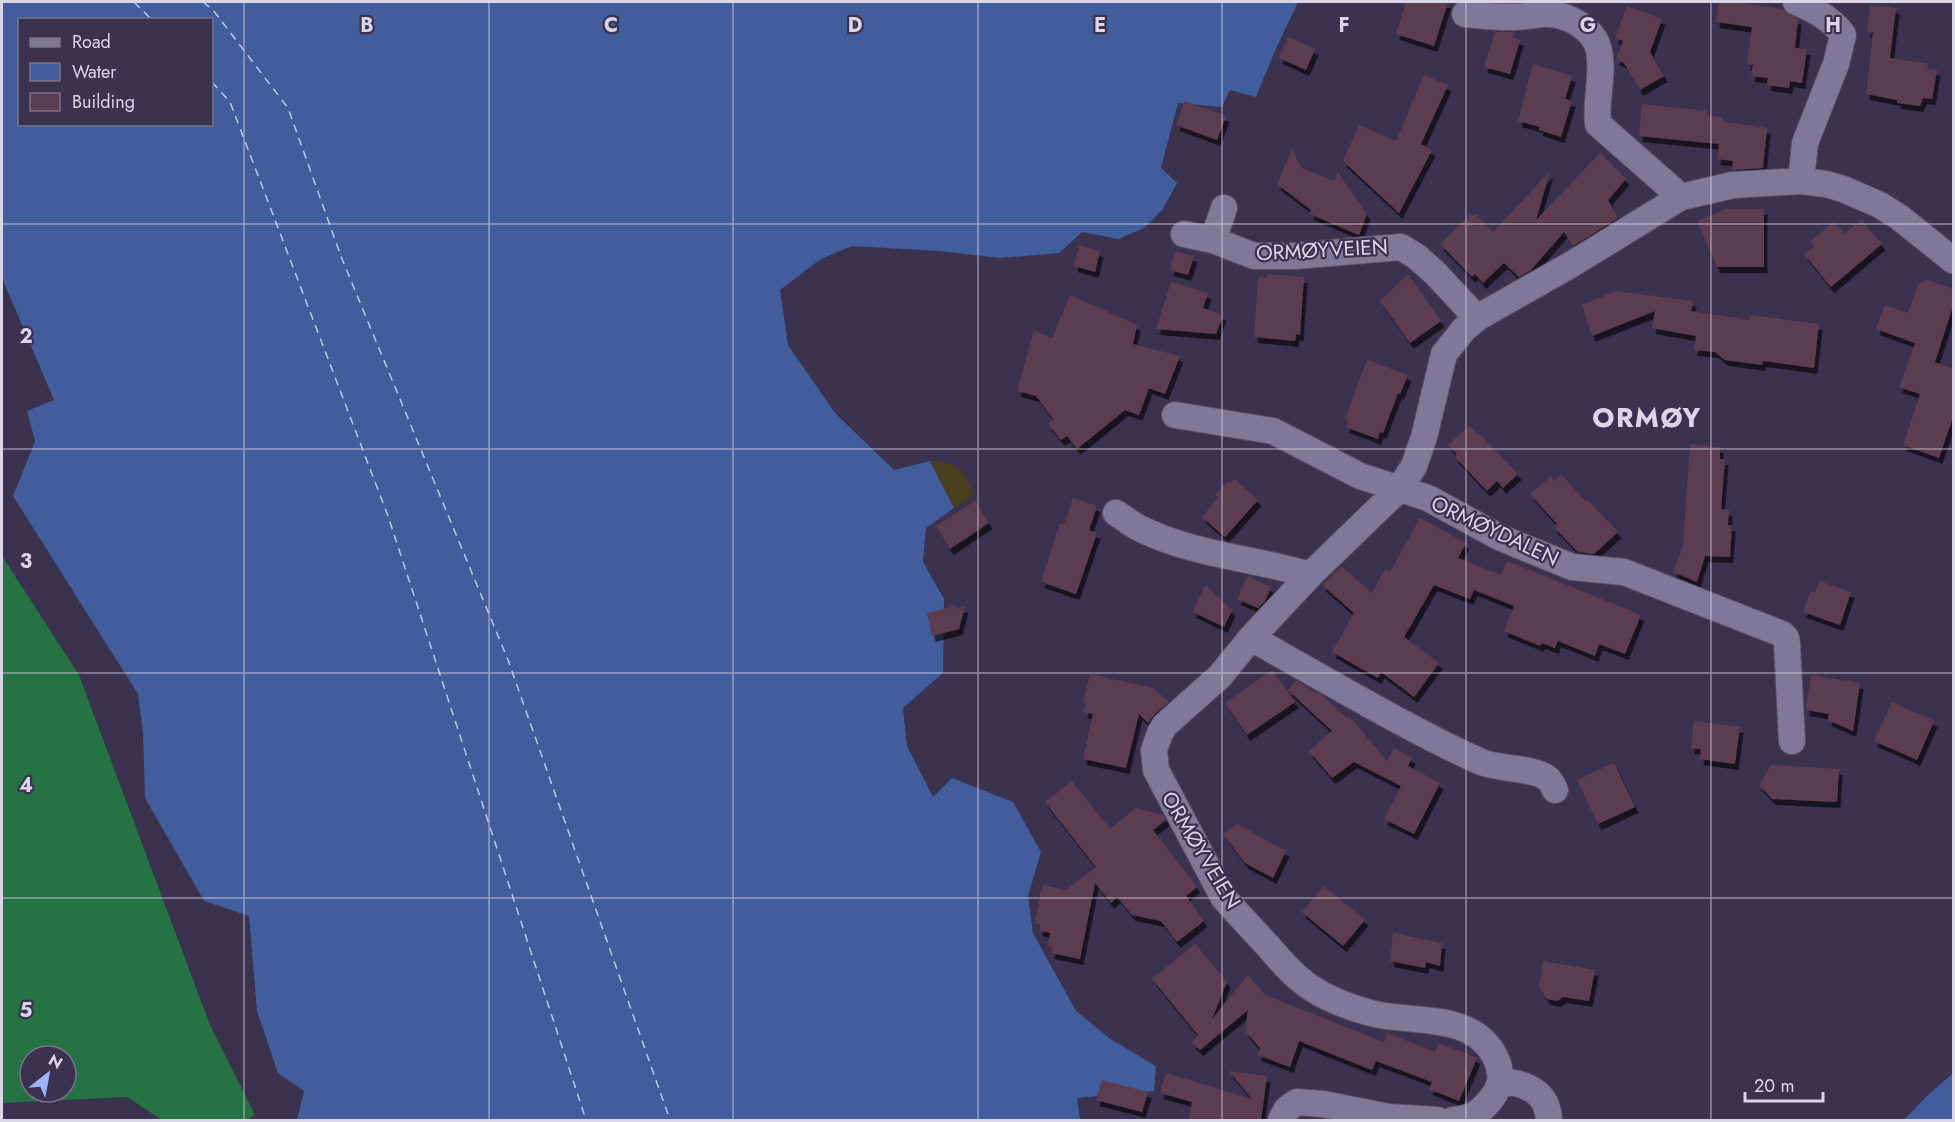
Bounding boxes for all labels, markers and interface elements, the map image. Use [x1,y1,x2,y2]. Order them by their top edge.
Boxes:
text: B [360,11,374,40]
text: C [604,11,618,40]
text: D [848,11,862,40]
text: E [1094,11,1106,40]
text: F [1338,11,1350,40]
text: G [1580,11,1596,40]
text: H [1825,11,1841,40]
legend [18,18,213,126]
text: Road [72,29,111,55]
text: Water [72,59,117,85]
text: Building [72,89,135,115]
street label: ORMØYVEIEN [1255,232,1389,268]
text: 2 [19,322,33,351]
district label: ORMØY [1592,398,1702,437]
street label: ORMØYDALEN [1426,488,1564,574]
text: 3 [20,547,32,576]
text: 4 [19,771,33,800]
street label: ORMØYVEIEN [1154,786,1248,914]
text: 5 [20,996,33,1025]
north arrow [18,1044,78,1104]
text: N [44,1048,67,1075]
scale bar [1745,1065,1823,1103]
text: 20 m [1754,1073,1794,1099]

